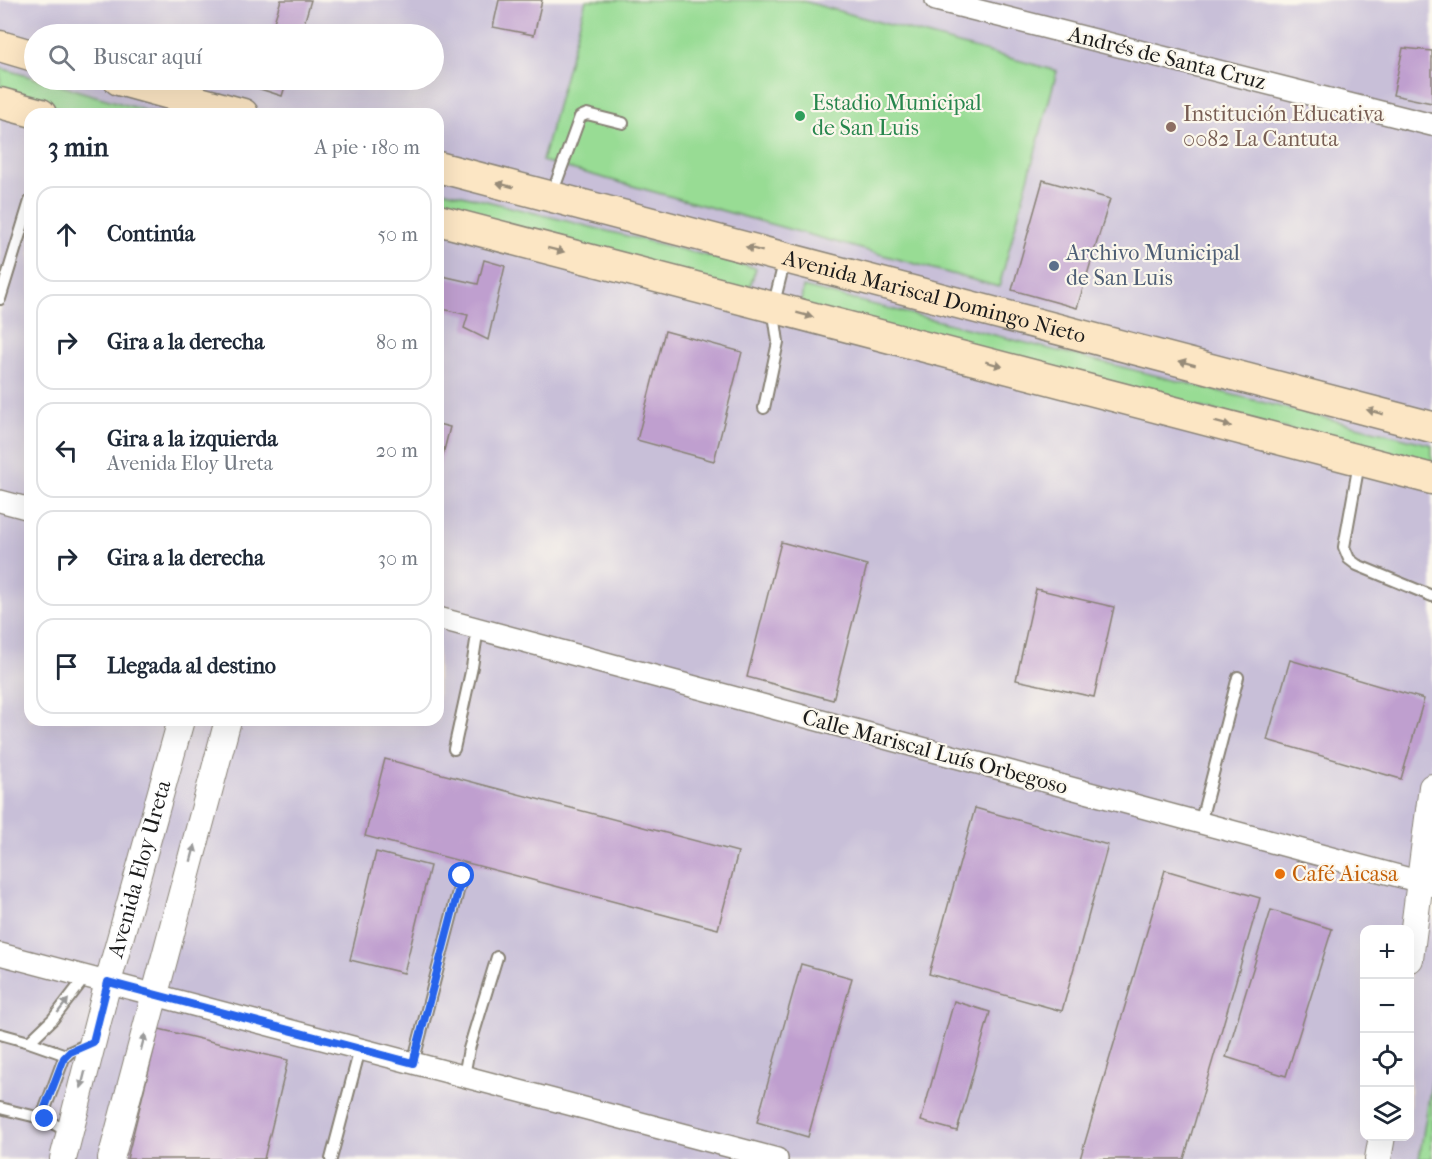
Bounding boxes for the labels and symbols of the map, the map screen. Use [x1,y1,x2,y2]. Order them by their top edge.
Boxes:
street label: Andrés de Santa Cruz [1065,21,1269,95]
place label: Estadio Municipal de San Luis [812,90,982,141]
place label: Institución Educativa 0082 La Cantuta [1183,101,1385,152]
marker: Estadio Municipal de San Luis [793,109,807,123]
marker: Institución Educativa 0082 La Cantuta [1164,120,1178,134]
one-way arrow [495,179,514,189]
place label: Archivo Municipal de San Luis [1065,240,1240,291]
one-way arrow [745,244,763,254]
street label: Avenida Mariscal Domingo Nieto [779,245,1089,349]
one-way arrow [546,246,565,256]
marker: Archivo Municipal de San Luis [1047,259,1061,273]
one-way arrow [797,311,815,320]
one-way arrow [1178,357,1196,367]
one-way arrow [985,360,1003,370]
one-way arrow [1366,407,1384,416]
one-way arrow [1215,420,1233,429]
street label: Calle Mariscal Luís Orbegoso [799,704,1071,800]
street label: Avenida Eloy Ureta [102,777,177,961]
one-way arrow [189,844,198,862]
place label: Café Aicasa [1292,861,1399,887]
route start [448,862,474,888]
marker: Café Aicasa [1273,867,1287,881]
one-way arrow [56,998,69,1014]
one-way arrow [139,1033,148,1051]
one-way arrow [78,1072,87,1090]
route end [31,1105,57,1131]

